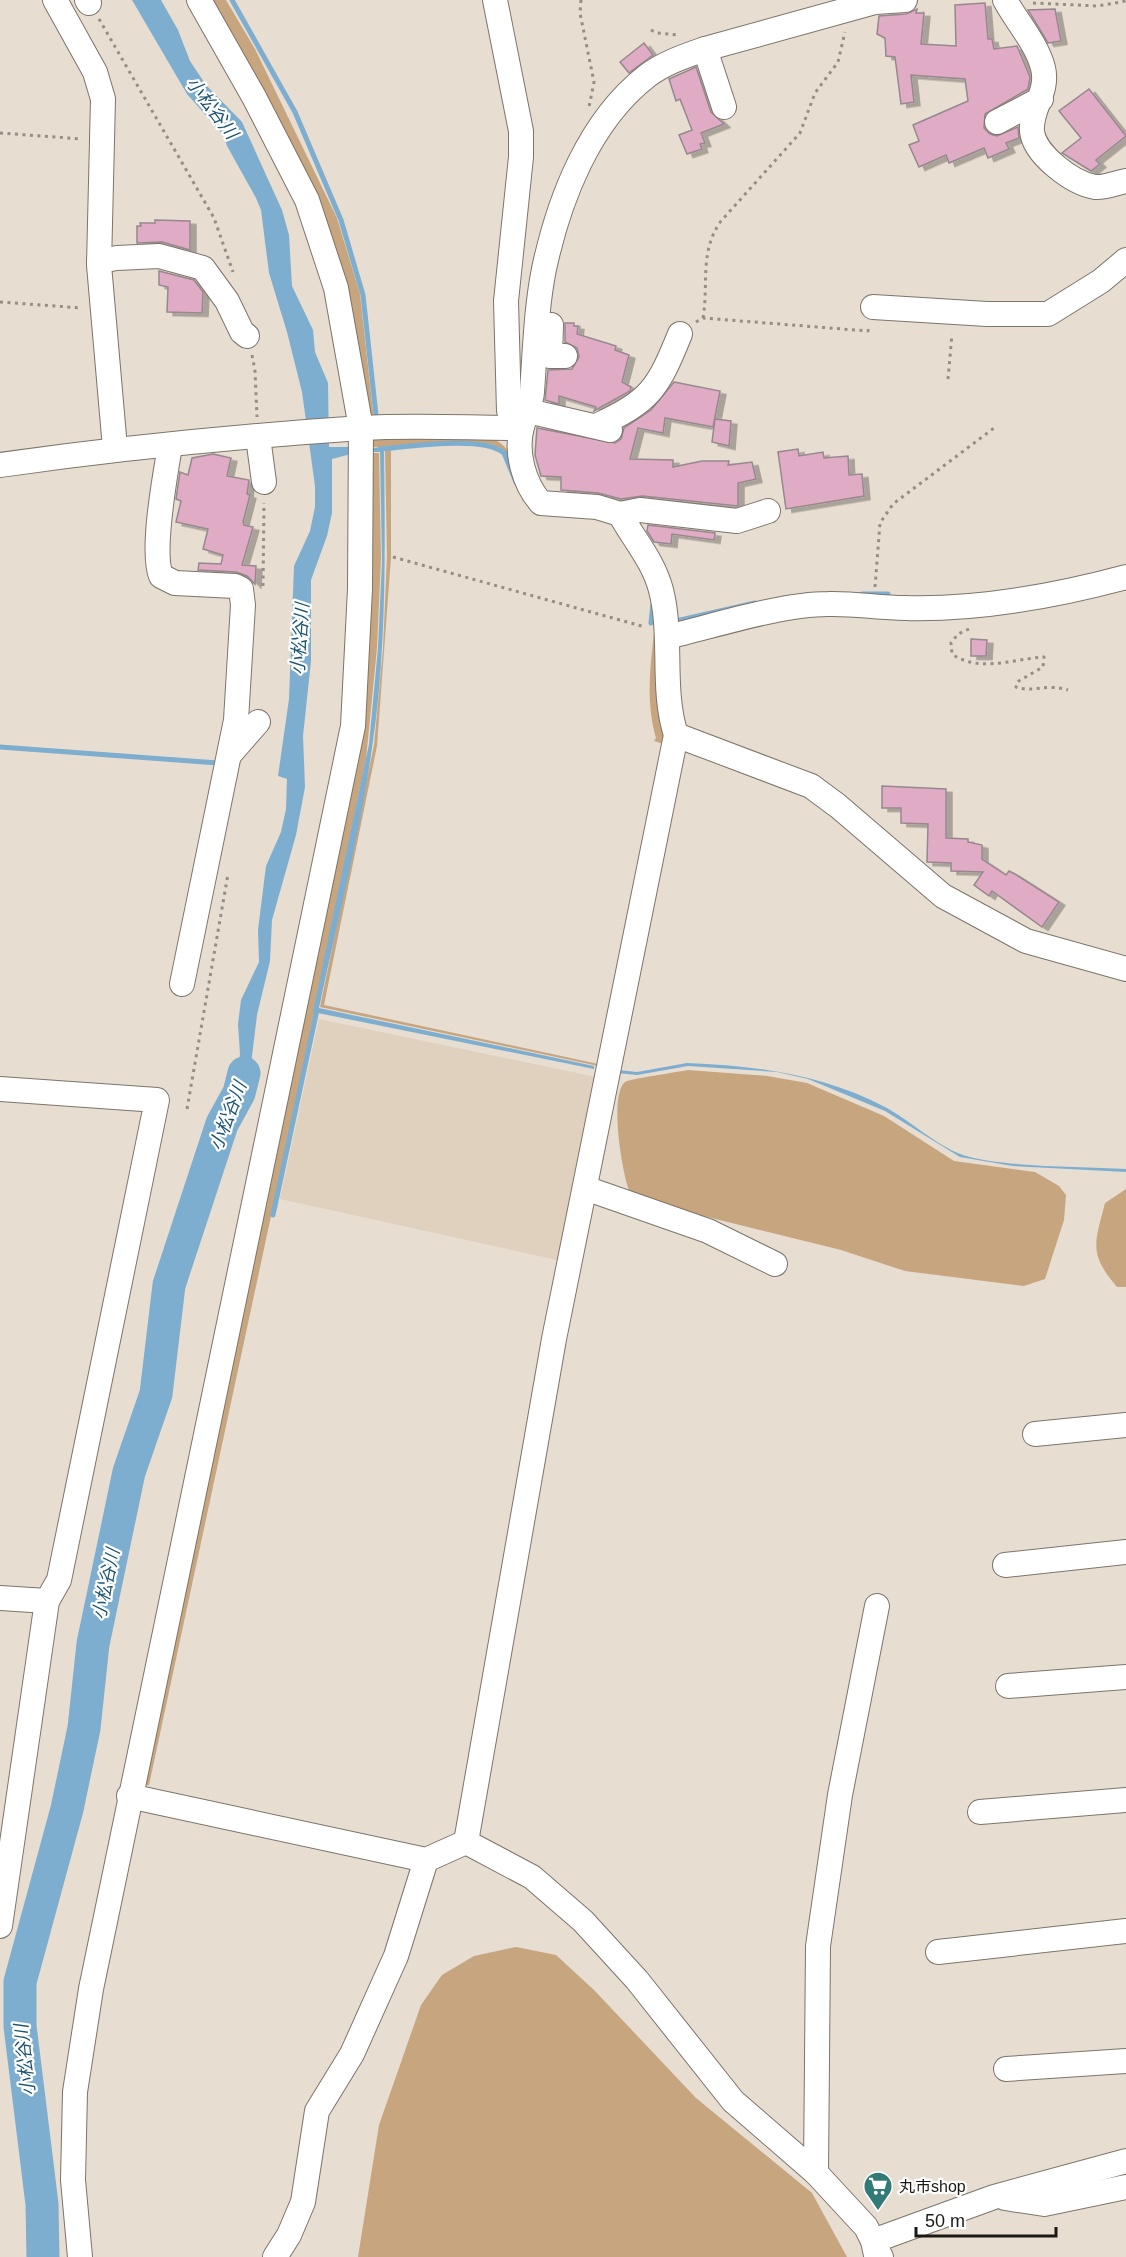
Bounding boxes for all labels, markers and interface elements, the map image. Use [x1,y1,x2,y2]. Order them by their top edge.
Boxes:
water label: 小松谷川 [182,73,243,144]
water label: 小松谷川 [288,600,313,676]
water label: 小松谷川 [206,1077,251,1153]
water label: 小松谷川 [89,1545,124,1621]
water label: 小松谷川 [11,2021,39,2097]
supermarket icon: 丸市shop [862,2170,894,2212]
place label: 丸市shop [899,2178,966,2195]
scale bar [916,2200,1056,2238]
text: 50 m [925,2211,965,2231]

